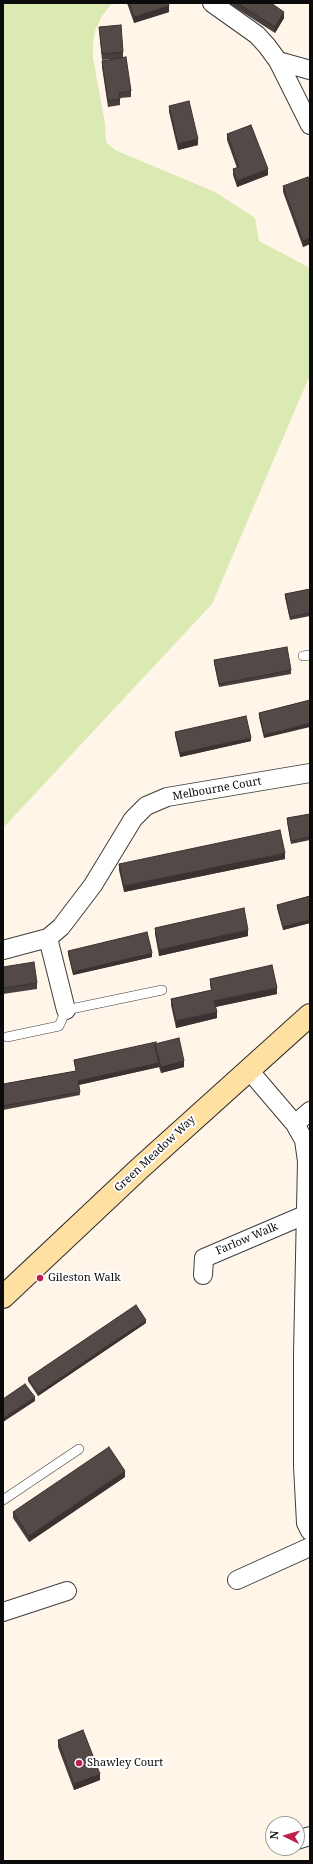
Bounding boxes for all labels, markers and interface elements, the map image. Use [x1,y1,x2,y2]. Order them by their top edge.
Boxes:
street label: Melbourne Court [172,775,262,803]
street label: Green Meadow Way [112,1113,198,1195]
street label: Farlow Walk [214,1220,280,1258]
place label: Gileston Walk [48,1271,121,1285]
marker: Gileston Walk [35,1273,45,1283]
place label: Shawley Court [87,1756,163,1770]
marker: Shawley Court [74,1758,84,1768]
north arrow [265,1816,305,1856]
text: N [266,1830,281,1840]

